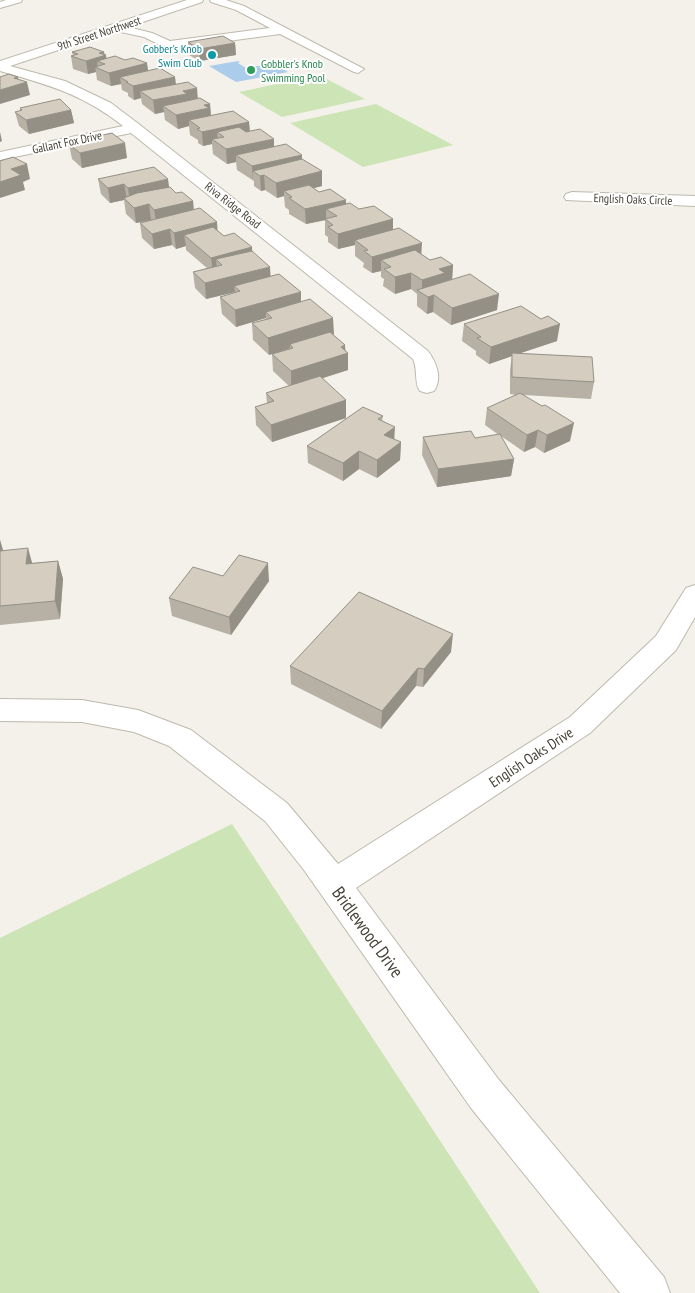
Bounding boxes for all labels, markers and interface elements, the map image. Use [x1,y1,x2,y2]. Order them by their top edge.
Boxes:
street label: 9th Street Northwest [55,12,143,54]
place label: Gobber's Knob Swim Club [143,41,202,70]
marker: Gobber's Knob Swim Club [206,49,218,61]
place label: Gobbler's Knob Swimming Pool [261,56,325,85]
marker: Gobbler's Knob Swimming Pool [245,64,257,76]
street label: Gallant Fox Drive [31,127,103,157]
street label: Riva Ridge Road [202,178,264,232]
street label: English Oaks Circle [593,190,673,208]
street label: English Oaks Drive [485,723,577,791]
street label: Bridlewood Drive [327,882,409,982]

